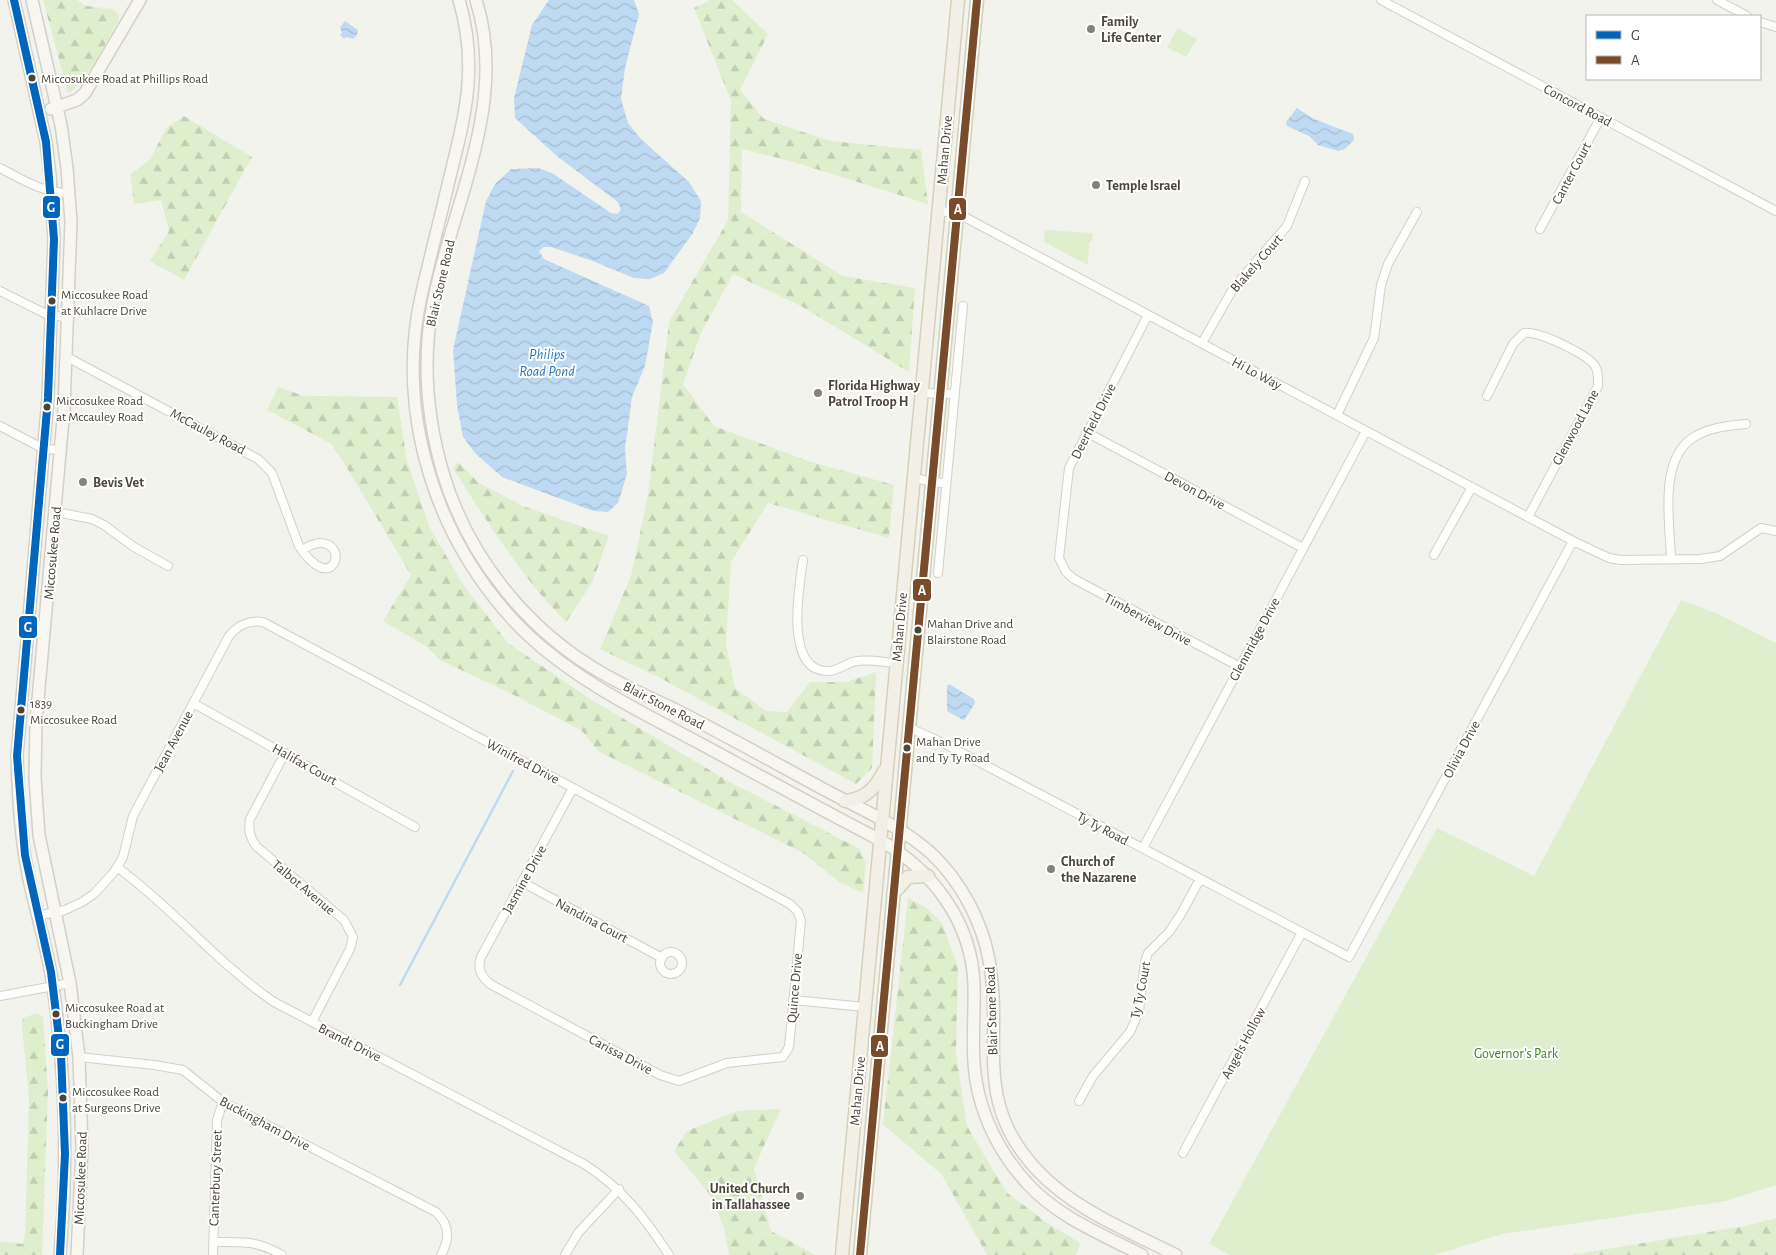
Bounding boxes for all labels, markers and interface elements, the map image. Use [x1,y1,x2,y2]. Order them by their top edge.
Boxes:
place label: Family Life Center [1101,15,1161,45]
legend [1586,15,1761,80]
marker: Family Life Center [1085,23,1097,35]
text: G [1631,28,1640,43]
text: A [1631,53,1640,68]
marker: Miccosukee Road at Phillips Road [27,73,37,83]
place label: Miccosukee Road at Phillips Road [41,73,208,86]
street label: Concord Road [1541,82,1614,130]
street label: Mahan Drive [935,115,955,185]
street label: Canter Court [1550,140,1594,207]
marker: Temple Israel [1090,179,1102,191]
place label: Temple Israel [1106,179,1181,193]
line badge: G [42,195,61,219]
line badge: A [948,197,967,221]
text: G [47,201,55,215]
text: A [954,203,963,217]
street label: Blakely Court [1228,232,1286,295]
street label: Blair Stone Road [424,238,458,328]
place label: Miccosukee Road at Kuhlacre Drive [61,289,148,318]
marker: Miccosukee Road at Kuhlacre Drive [47,296,57,306]
water label: Philips Road Pond [519,347,575,379]
street label: Hi Lo Way [1229,355,1284,393]
place label: Florida Highway Patrol Troop H [828,379,921,409]
street label: Deerfield Drive [1069,381,1119,462]
marker: Florida Highway Patrol Troop H [812,387,824,399]
street label: Glenwood Lane [1550,387,1602,468]
place label: Miccosukee Road at Mccauley Road [56,395,144,424]
marker: Miccosukee Road at Mccauley Road [42,402,52,412]
street label: McCauley Road [168,406,248,458]
street label: Devon Drive [1162,469,1227,513]
marker: Bevis Vet [77,476,89,488]
place label: Bevis Vet [93,476,144,490]
street label: Miccosukee Road [42,506,64,600]
line badge: A [912,578,932,602]
text: A [918,584,927,598]
street label: Timberview Drive [1102,591,1193,649]
street label: Mahan Drive [890,592,910,662]
street label: Glennridge Drive [1227,595,1283,683]
line badge: G [18,615,38,639]
place label: Mahan Drive and Blairstone Road [927,618,1013,647]
text: G [24,621,32,635]
marker: Mahan Drive and Blairstone Road [913,625,923,635]
street label: Blair Stone Road [621,679,706,732]
place label: 1839 Miccosukee Road [30,698,117,727]
marker: 1839 Miccosukee Road [16,705,26,715]
street label: Jean Avenue [152,709,196,774]
street label: Olivia Drive [1441,718,1483,781]
place label: Mahan Drive and Ty Ty Road [916,736,990,765]
street label: Winifred Drive [484,737,561,787]
street label: Halifax Court [270,741,340,789]
marker: Mahan Drive and Ty Ty Road [902,743,912,753]
street label: Ty Ty Road [1074,809,1131,848]
street label: Jasmine Drive [500,843,549,916]
place label: Church of the Nazarene [1061,855,1137,885]
street label: Talbot Avenue [269,857,338,918]
marker: Church of the Nazarene [1045,863,1057,875]
street label: Nandina Court [553,896,630,946]
street label: Quince Drive [785,953,805,1024]
street label: Ty Ty Court [1129,960,1154,1020]
street label: Blair Stone Road [983,966,1001,1056]
place label: Miccosukee Road at Buckingham Drive [65,1002,164,1031]
street label: Angels Hollow [1219,1005,1269,1081]
marker: Miccosukee Road at Buckingham Drive [51,1009,61,1019]
street label: Brandt Drive [316,1021,383,1065]
street label: Carissa Drive [586,1032,655,1077]
line badge: G [50,1033,70,1057]
line badge: A [870,1034,889,1058]
text: G [56,1038,64,1052]
text: A [876,1040,885,1054]
park label: Governor's Park [1474,1047,1559,1061]
street label: Mahan Drive [848,1056,868,1126]
place label: Miccosukee Road at Surgeons Drive [72,1086,160,1115]
marker: Miccosukee Road at Surgeons Drive [58,1093,68,1103]
street label: Buckingham Drive [217,1094,312,1154]
street label: Canterbury Street [207,1129,225,1226]
street label: Miccosukee Road [72,1131,90,1225]
place label: United Church in Tallahassee [710,1182,790,1212]
marker: United Church in Tallahassee [794,1190,806,1202]

